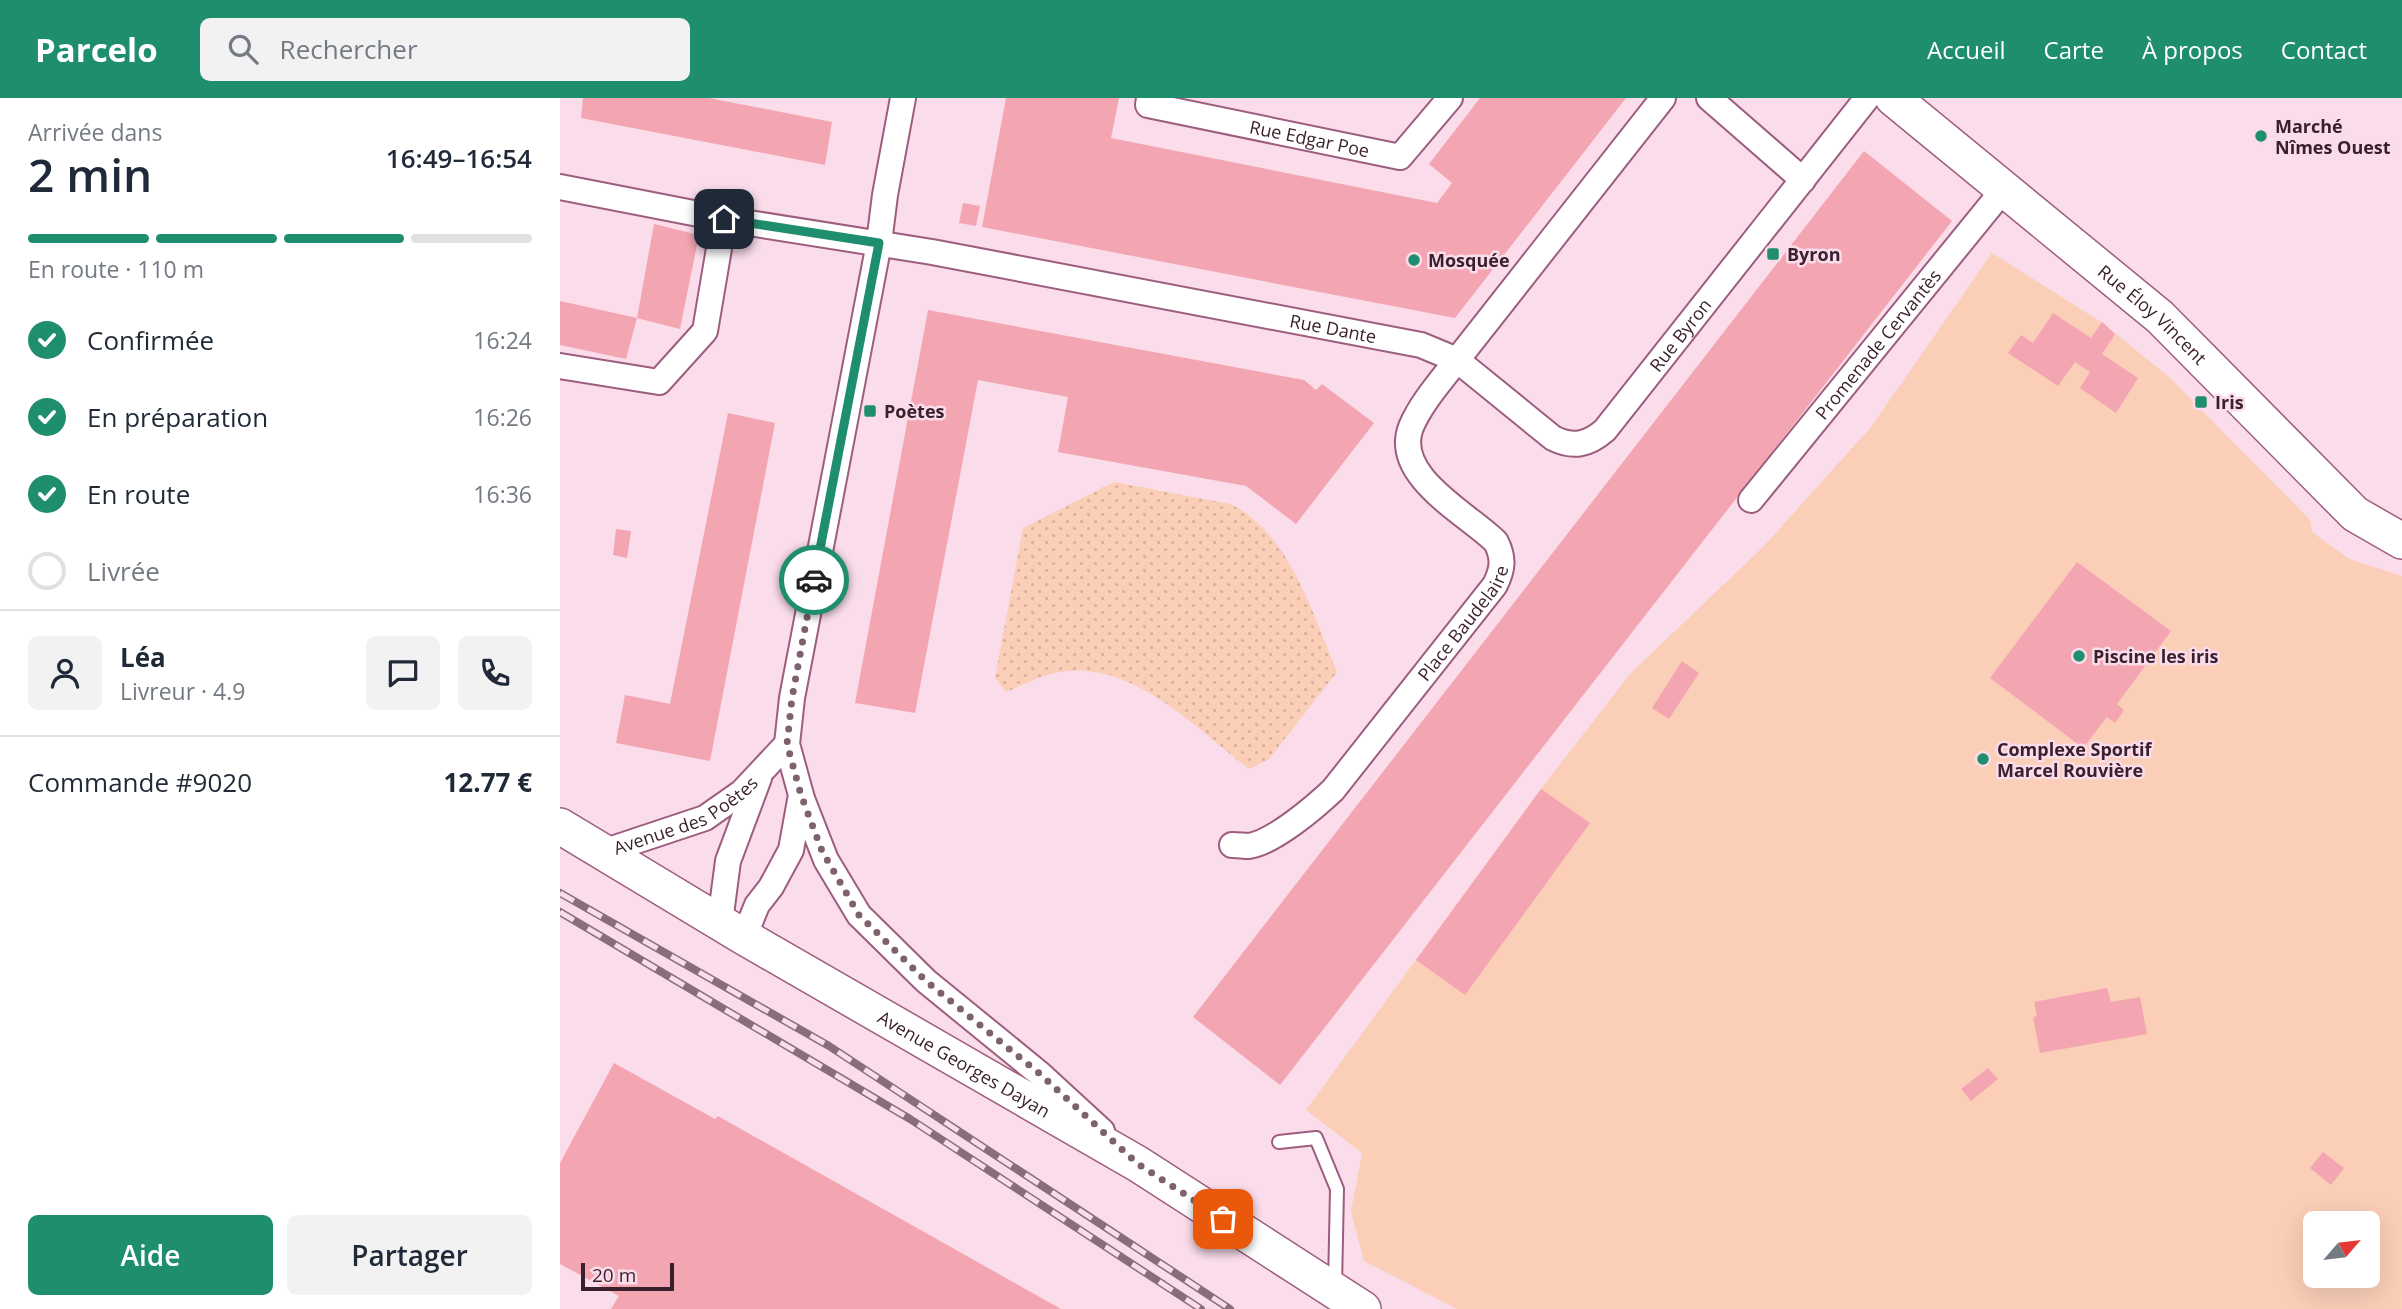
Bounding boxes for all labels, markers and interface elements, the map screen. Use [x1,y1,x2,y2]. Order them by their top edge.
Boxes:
search box [200,18,690,81]
text: Parcelo [35,27,158,72]
icon: search [224,30,262,68]
text: Rechercher [280,31,418,67]
text: Accueil [1927,33,2006,66]
text: Carte [2044,33,2104,66]
text: À propos [2142,33,2243,66]
text: Contact [2281,33,2367,66]
street label: Rue Edgar Poe [1248,114,1371,162]
place label: Marché Nîmes Ouest [2275,114,2391,159]
text: Arrivée dans [28,116,162,148]
marker: Marché Nîmes Ouest [2253,128,2269,144]
text: 16:49–16:54 [386,140,532,176]
text: 2 min [28,143,152,205]
pin [694,189,754,249]
icon: home [705,200,743,238]
place label: Byron [1787,242,1840,266]
marker: Byron [1765,246,1781,262]
place label: Mosquée [1428,248,1510,272]
marker: Mosquée [1406,252,1422,268]
text: En route · 110 m [28,253,204,285]
street label: Rue Éloy Vincent [2093,259,2212,369]
street label: Promenade Cervantès [1810,264,1946,424]
street label: Rue Byron [1644,293,1716,376]
street label: Rue Dante [1288,308,1378,348]
icon: check [28,321,66,359]
text: Confirmée [87,322,214,358]
text: 16:24 [473,324,532,356]
place label: Iris [2215,390,2244,414]
marker: Iris [2193,394,2209,410]
icon: check [28,398,66,436]
text: En préparation [87,399,268,435]
place label: Poètes [884,399,945,423]
text: 16:26 [473,401,532,433]
marker: Poètes [862,403,878,419]
icon: check [28,475,66,513]
text: En route [87,476,190,512]
text: 16:36 [473,478,532,510]
courier [779,545,849,615]
text: Livrée [87,553,160,589]
icon: car [795,561,833,599]
street label: Place Baudelaire [1412,563,1513,686]
button: person [28,636,102,710]
button: chat [366,636,440,710]
button: phone [458,636,532,710]
text: Léa [120,639,166,675]
place label: Piscine les iris [2093,644,2219,668]
marker: Piscine les iris [2071,648,2087,664]
text: Livreur · 4.9 [120,675,245,707]
place label: Complexe Sportif Marcel Rouvière [1997,737,2152,782]
marker: Complexe Sportif Marcel Rouvière [1975,751,1991,767]
text: Commande #9020 [28,764,252,800]
text: 12.77 € [444,764,532,800]
street label: Avenue des Poètes [610,771,763,860]
street label: Avenue Georges Dayan [874,1005,1055,1123]
pin [1193,1189,1253,1249]
icon: bag [1204,1200,1242,1238]
north arrow [2303,1211,2380,1288]
map controls [2303,1211,2380,1288]
button: Aide [28,1215,273,1295]
button: Partager [287,1215,532,1295]
scale bar [581,1260,674,1292]
text: 20 m [592,1262,636,1288]

